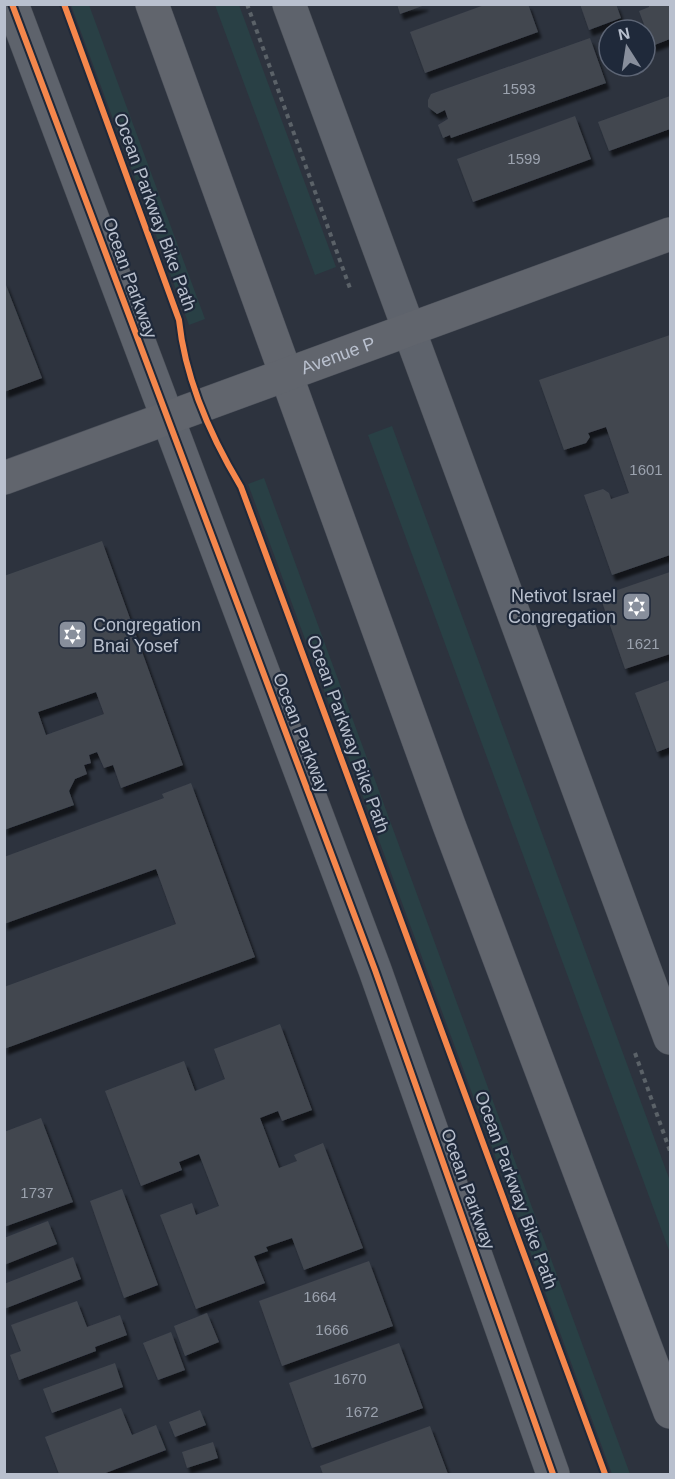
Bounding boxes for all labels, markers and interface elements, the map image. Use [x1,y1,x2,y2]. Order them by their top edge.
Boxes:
north arrow [597,18,657,78]
text: N [617,24,631,43]
house number: 1593 [502,80,536,97]
street label: Ocean Parkway Bike Path [109,110,201,314]
house number: 1599 [507,150,541,167]
street label: Ocean Parkway [98,215,162,341]
street label: Avenue P [298,333,378,378]
house number: 1601 [629,461,663,478]
place label: Netivot Israel Congregation [508,586,616,627]
synagogue icon: Netivot Israel Congregation [621,590,653,622]
place label: Congregation Bnai Yosef [93,615,201,656]
synagogue icon: Congregation Bnai Yosef [56,619,88,651]
street label: Ocean Parkway Bike Path [303,632,393,836]
house number: 1621 [626,635,660,652]
street label: Ocean Parkway [269,670,333,796]
street label: Ocean Parkway Bike Path [471,1088,561,1292]
street label: Ocean Parkway [437,1126,499,1252]
house number: 1737 [20,1184,54,1201]
house number: 1664 [303,1288,337,1305]
house number: 1666 [315,1321,349,1338]
house number: 1670 [333,1370,367,1387]
house number: 1672 [345,1403,379,1420]

